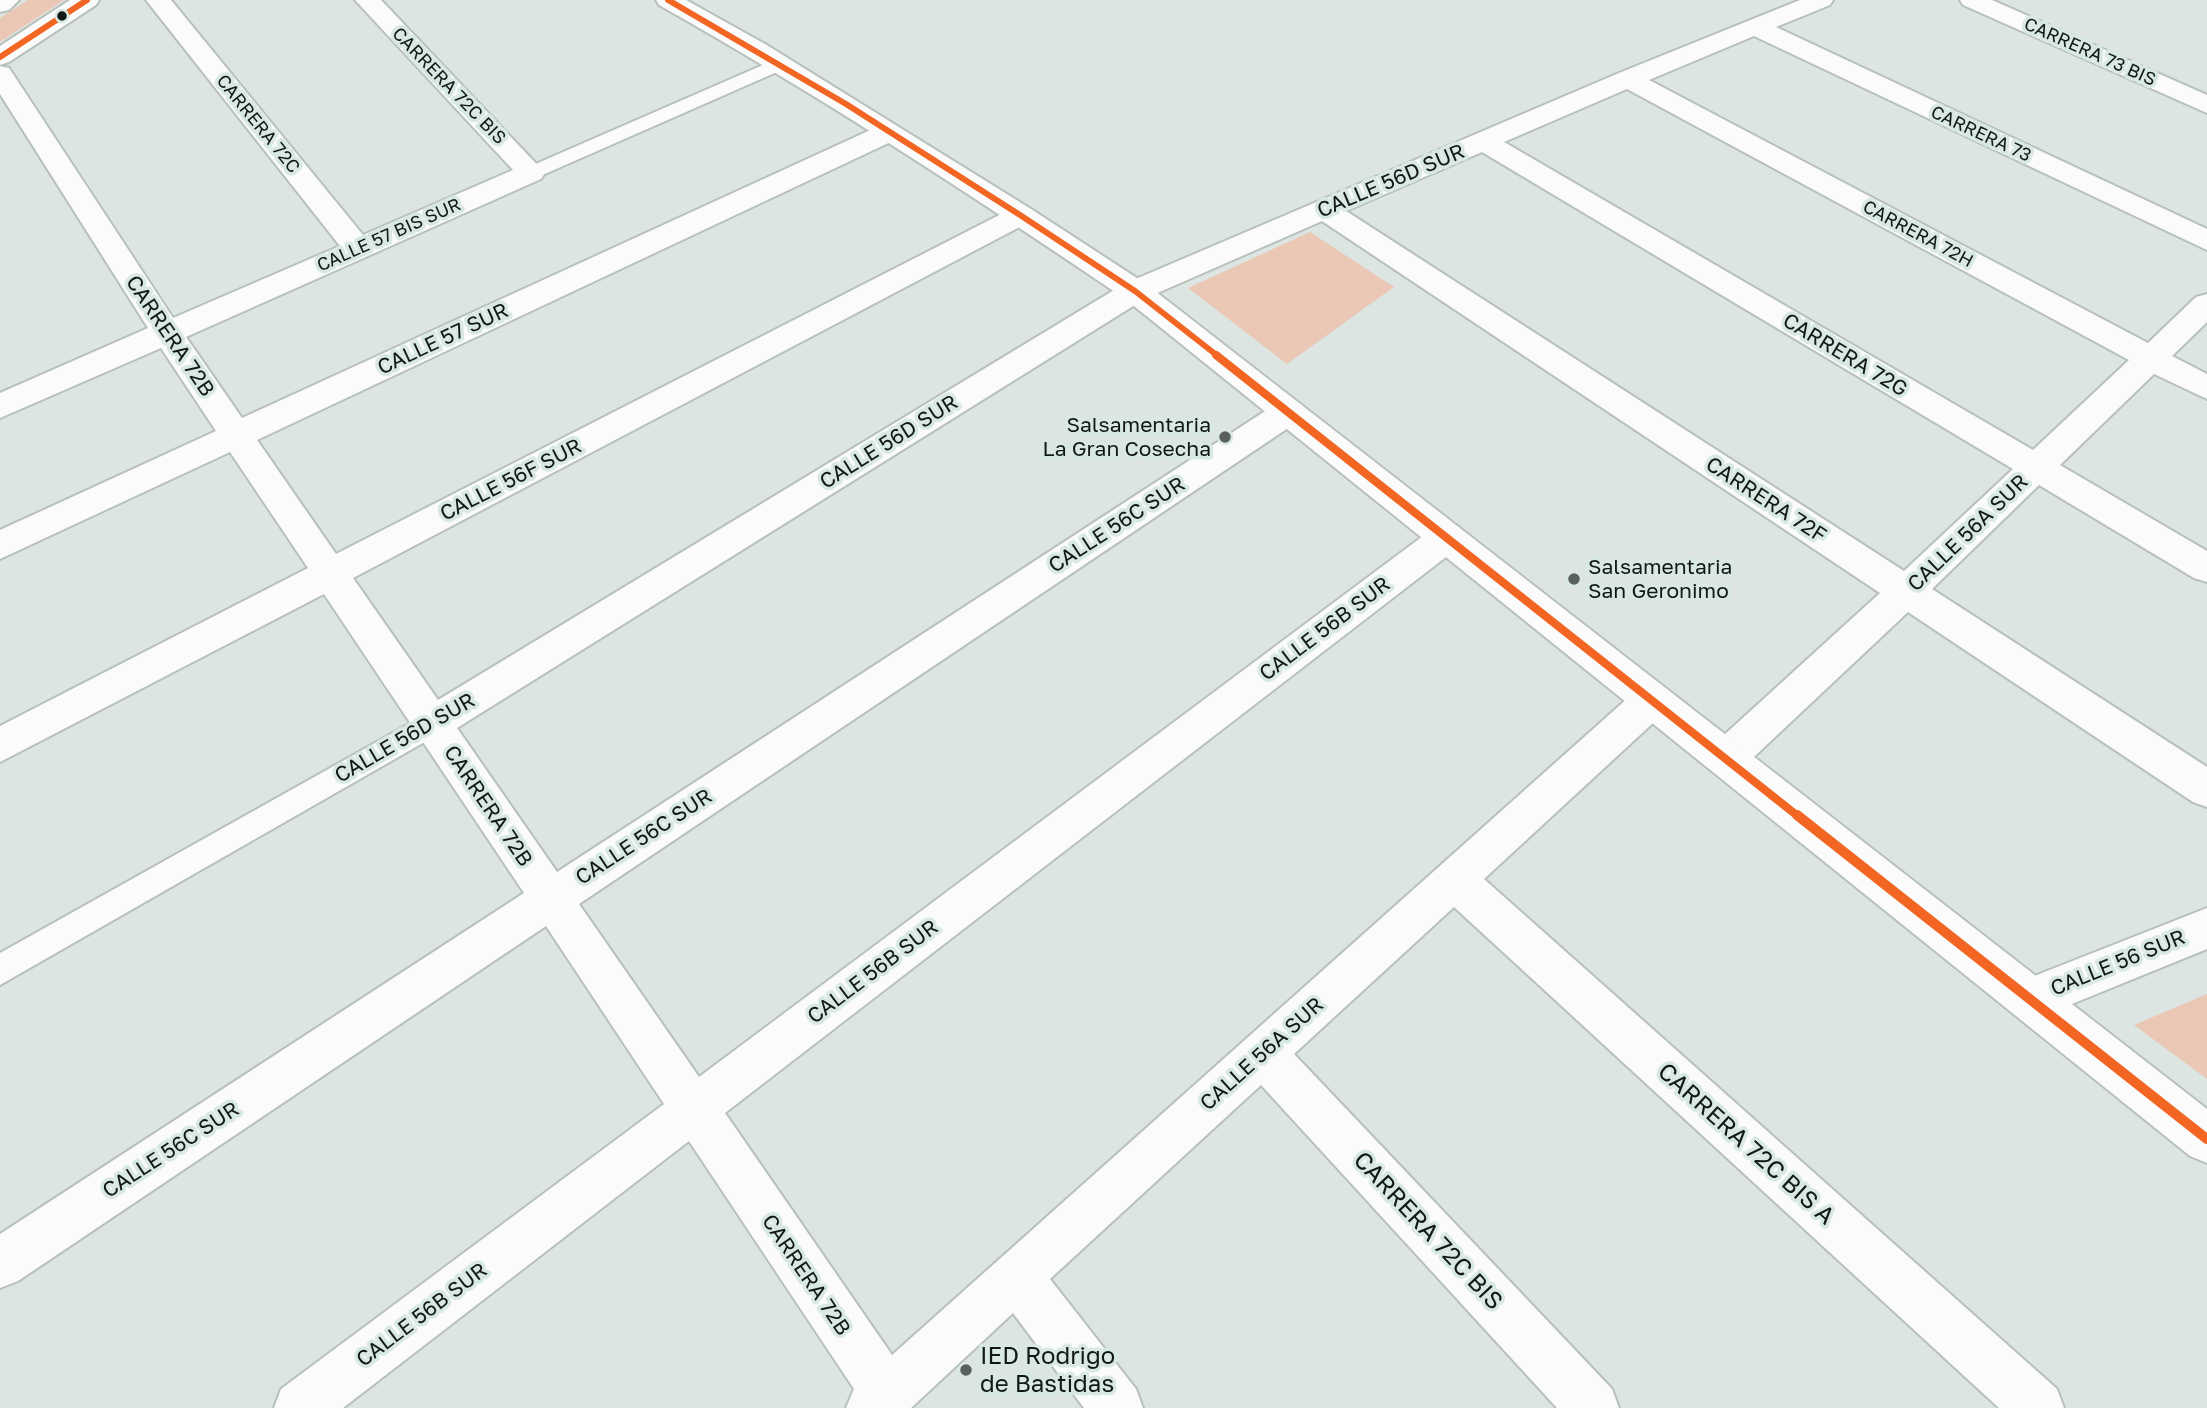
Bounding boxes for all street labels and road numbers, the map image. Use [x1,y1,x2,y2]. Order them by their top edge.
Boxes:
street label: CARRERA 73 BIS [2021,13,2159,91]
street label: CARRERA 72C BIS [388,23,510,149]
street label: CARRERA 72C [212,70,304,178]
street label: CARRERA 73 [1927,101,2035,167]
street label: CALLE 56D SUR [1313,139,1469,223]
street label: CALLE 57 BIS SUR [314,194,464,276]
street label: CARRERA 72H [1859,196,1977,272]
street label: CARRERA 72B [120,271,220,401]
street label: CALLE 57 SUR [374,298,512,380]
street label: CARRERA 72G [1778,308,1912,402]
street label: CALLE 56D SUR [815,390,963,494]
street label: CALLE 56F SUR [436,433,586,527]
street label: CARRERA 72F [1701,452,1831,548]
street label: CALLE 56A SUR [1903,469,2033,597]
street label: CALLE 56C SUR [1044,472,1190,578]
street label: CALLE 56B SUR [1255,572,1395,686]
street label: CALLE 56D SUR [330,688,480,788]
street label: CARRERA 72B [438,741,538,871]
street label: CALLE 56C SUR [571,784,717,890]
street label: CALLE 56B SUR [803,915,943,1029]
street label: CALLE 56 SUR [2047,925,2189,1001]
street label: CALLE 56A SUR [1195,992,1329,1116]
street label: CARRERA 72C BIS A [1652,1057,1840,1231]
street label: CALLE 56C SUR [98,1097,244,1203]
street label: CARRERA 72C BIS [1347,1146,1509,1316]
street label: CARRERA 72B [756,1210,856,1340]
street label: CALLE 56B SUR [352,1258,492,1372]

